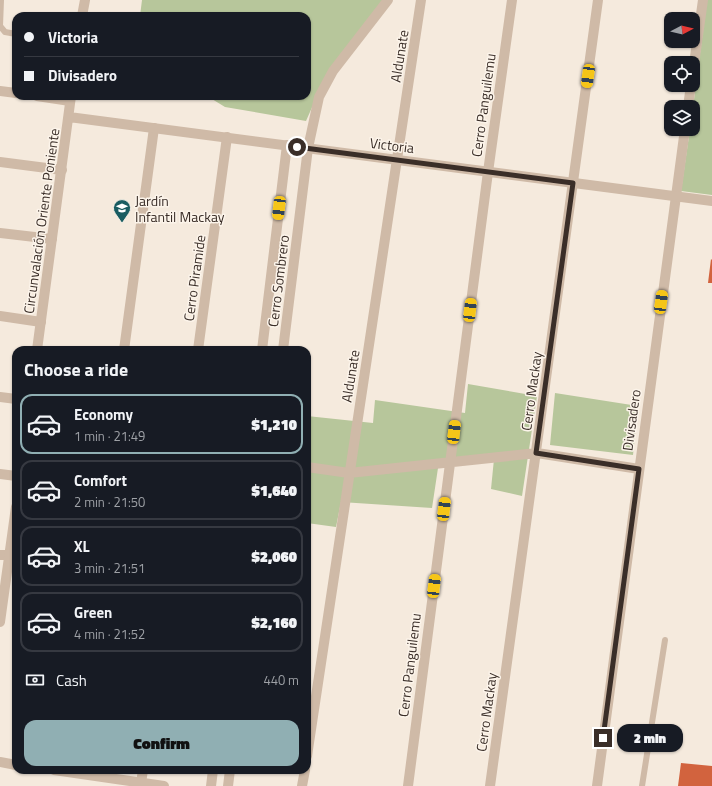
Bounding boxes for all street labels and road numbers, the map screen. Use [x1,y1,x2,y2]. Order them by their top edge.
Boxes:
street label: Aldunate [384,28,414,84]
street label: Cerro Panguilemu [465,52,501,158]
street label: Circunvalación Oriente Poniente [18,127,64,315]
street label: Victoria [369,132,415,158]
street label: Cerro Piramide [178,233,210,323]
street label: Cerro Sombrero [262,234,294,328]
street label: Aldunate [335,348,365,404]
street label: Cerro Mackay [515,350,547,432]
street label: Divisadero [616,388,646,452]
street label: Cerro Panguilemu [392,612,426,718]
street label: Cerro Mackay [470,671,502,753]

